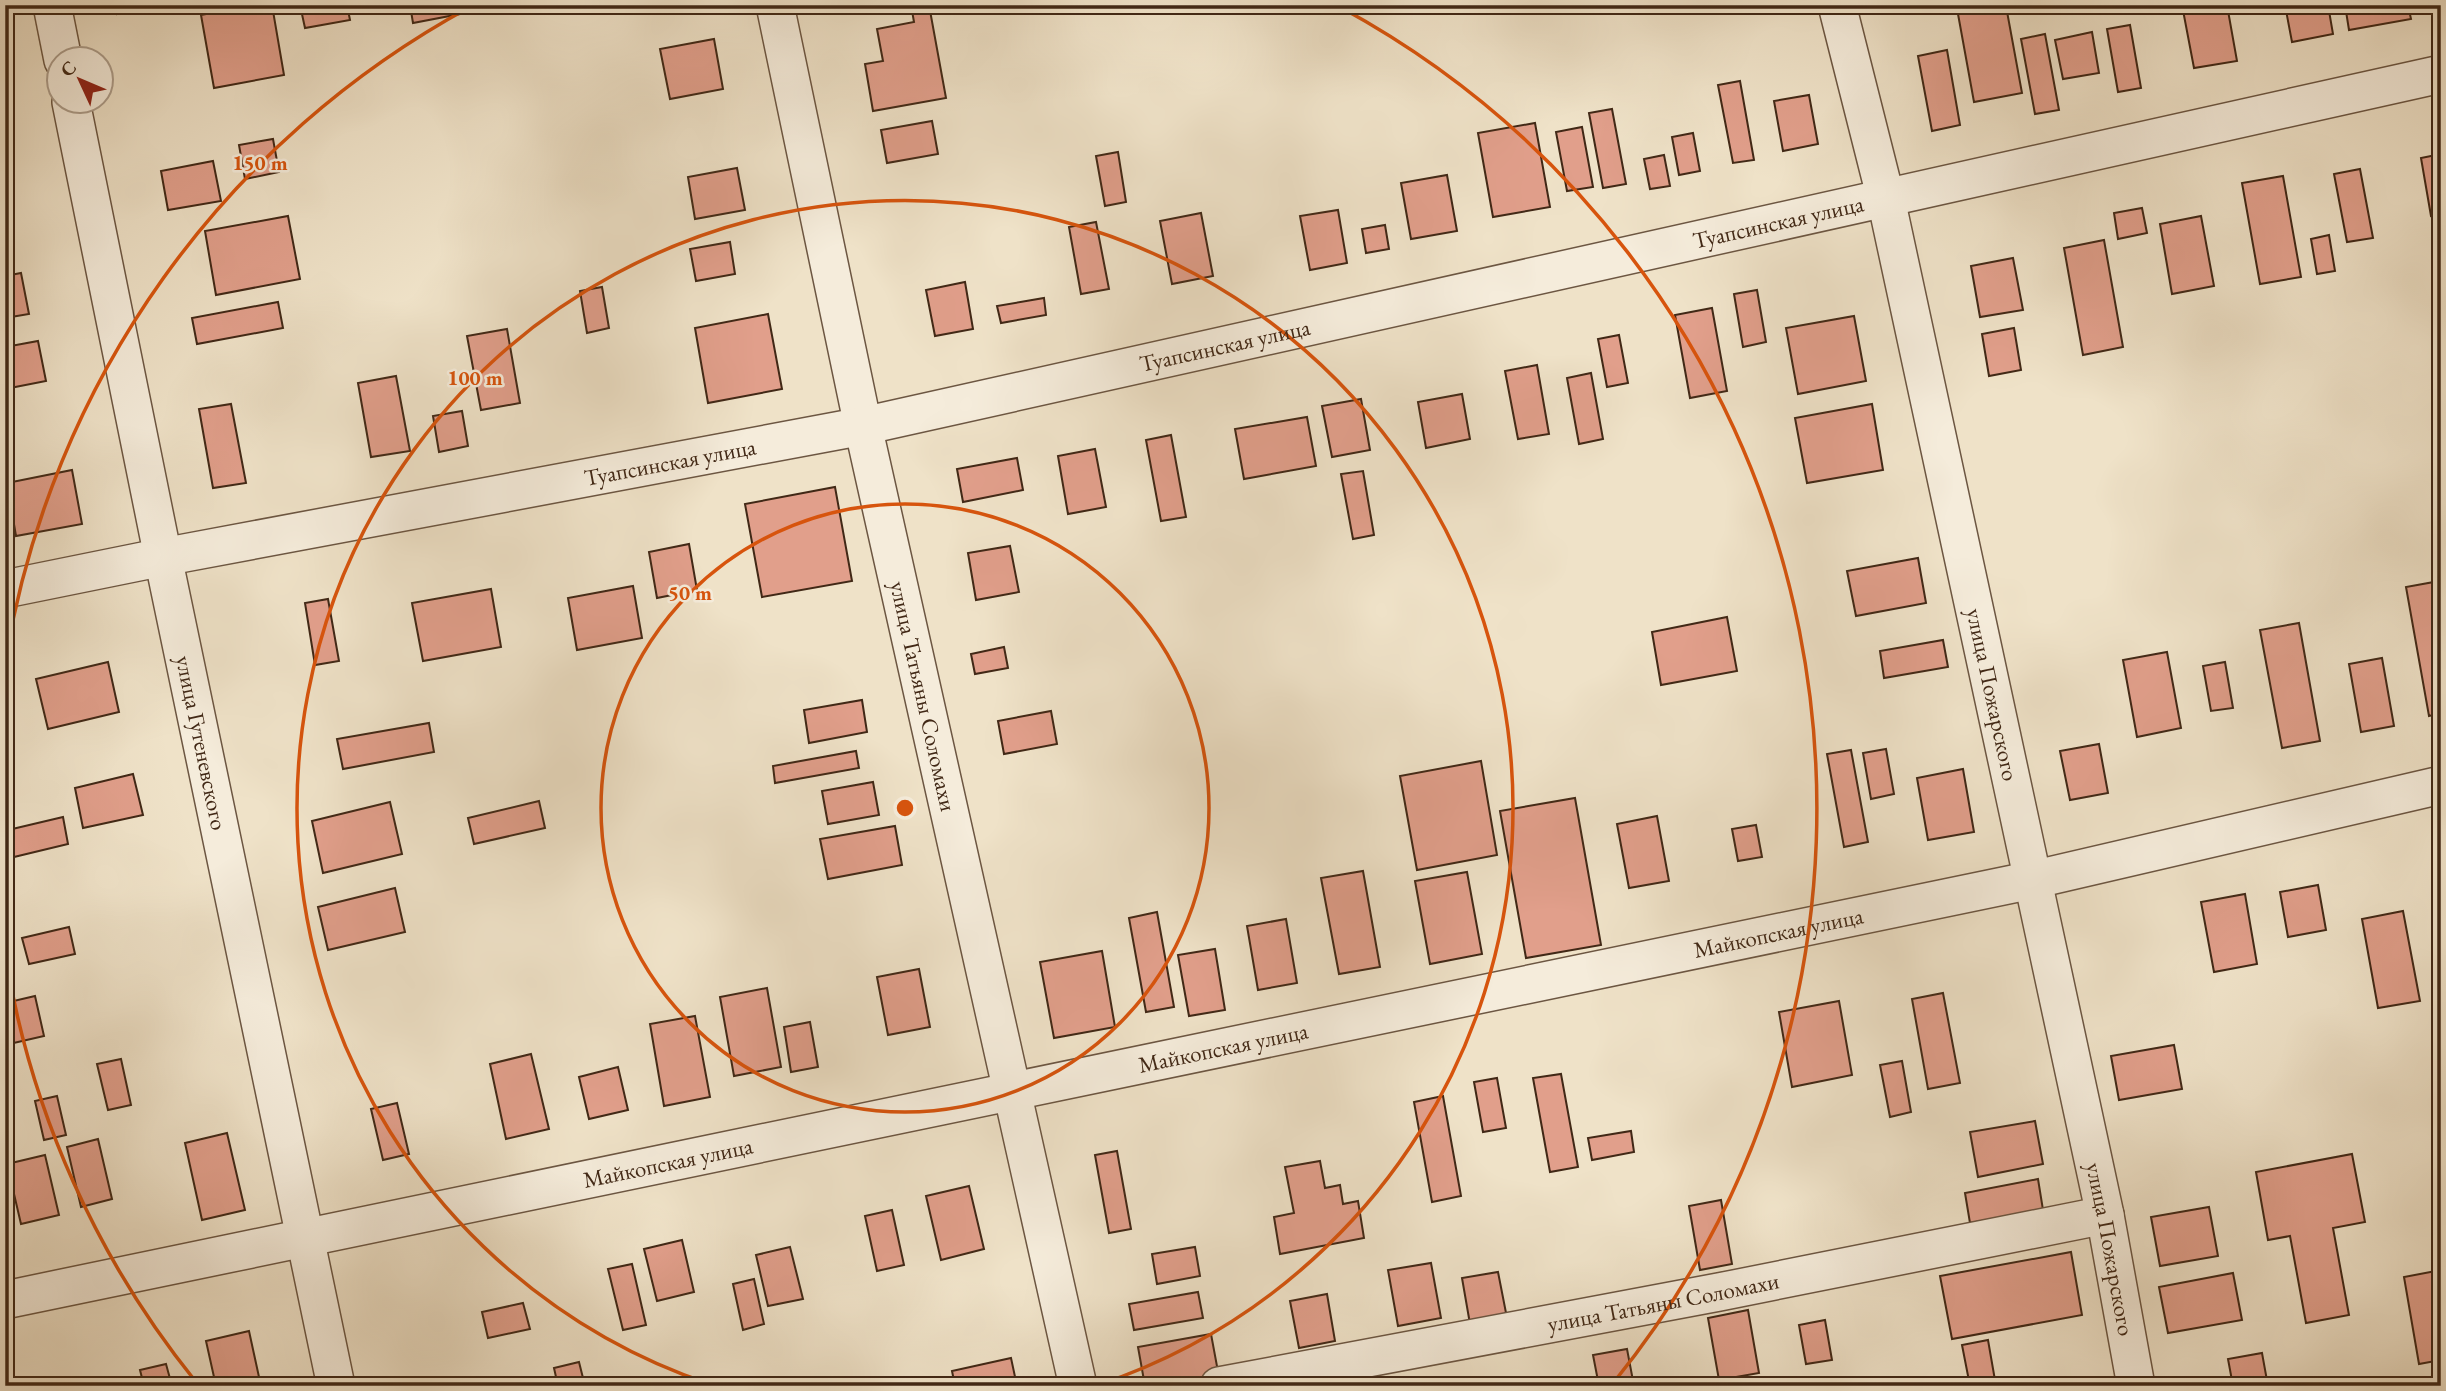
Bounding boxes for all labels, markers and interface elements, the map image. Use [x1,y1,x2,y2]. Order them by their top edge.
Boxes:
north arrow [46,46,116,116]
text: С [54,55,82,82]
text: 150 m [232,149,288,176]
street label: Туапсинская улица [1690,188,1867,255]
street label: Туапсинская улица [1136,312,1314,379]
text: 100 m [447,364,503,391]
street label: Туапсинская улица [582,431,759,493]
street label: улица Татьяны Соломахи [883,578,964,814]
text: 50 m [668,579,712,606]
street label: улица Пожарского [1960,606,2026,784]
street label: улица Гутеневского [169,653,235,833]
centre of rings [893,796,917,820]
street label: Майкопская улица [1691,900,1867,965]
street label: Майкопская улица [1136,1015,1311,1080]
street label: Майкопская улица [580,1130,756,1195]
street label: улица Пожарского [2079,1160,2142,1338]
street label: улица Татьяны Соломахи [1545,1265,1782,1339]

